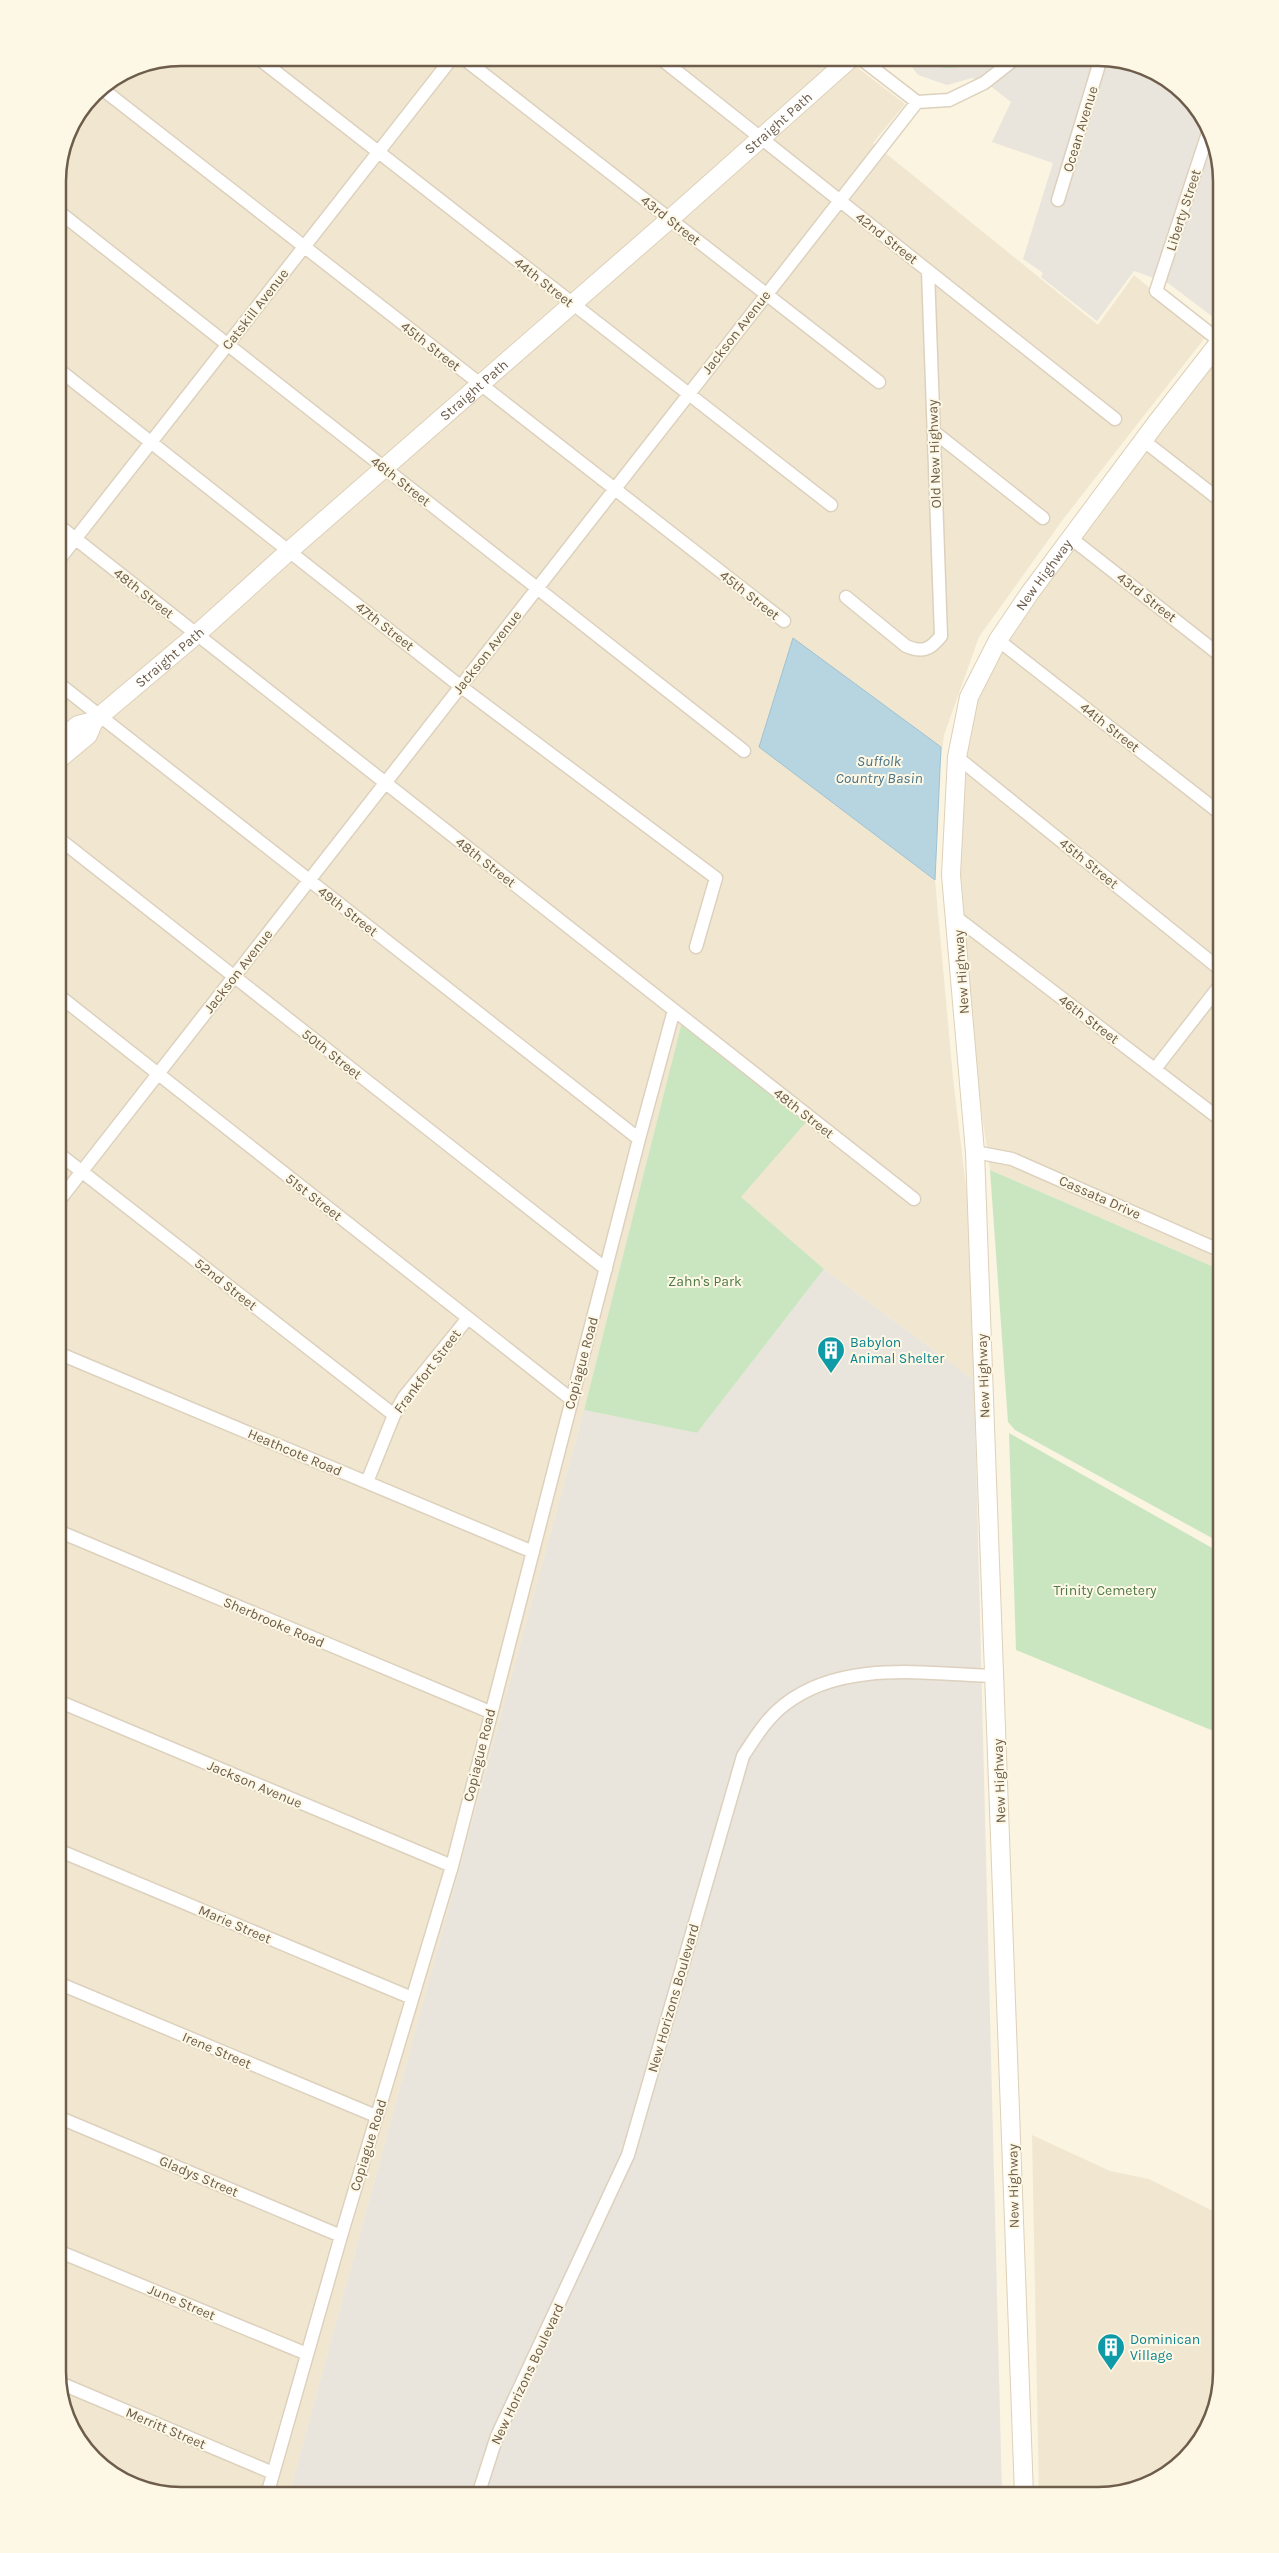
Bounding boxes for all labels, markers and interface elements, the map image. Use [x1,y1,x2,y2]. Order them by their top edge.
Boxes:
street label: Ocean Avenue [1059,84,1102,174]
street label: Straight Path [741,89,816,158]
street label: Liberty Street [1162,167,1205,253]
street label: 43rd Street [637,192,704,249]
street label: 42nd Street [852,209,921,268]
street label: 44th Street [510,254,577,311]
street label: Catskill Avenue [218,265,292,353]
street label: Jackson Avenue [699,287,774,377]
street label: 45th Street [397,318,464,375]
street label: Straight Path [437,356,512,425]
street label: Old New Highway [924,399,945,509]
street label: 46th Street [367,453,434,510]
street label: New Highway [1012,535,1076,614]
street label: 48th Street [110,565,177,622]
street label: 45th Street [716,567,783,624]
street label: 43rd Street [1113,569,1180,626]
street label: 47th Street [352,598,417,655]
street label: Jackson Avenue [450,607,525,697]
street label: Straight Path [132,624,208,691]
street label: 44th Street [1076,699,1143,756]
water label: Suffolk Country Basin [835,752,923,787]
street label: 48th Street [452,834,519,891]
street label: 45th Street [1056,834,1122,892]
street label: 49th Street [314,883,381,940]
street label: Jackson Avenue [201,926,276,1016]
street label: New Highway [950,929,973,1015]
street label: 46th Street [1055,991,1122,1048]
street label: 50th Street [298,1026,365,1083]
street label: 48th Street [770,1085,837,1142]
street label: 51st Street [282,1170,345,1225]
street label: Cassata Drive [1056,1172,1143,1223]
street label: 52nd Street [191,1255,260,1314]
park label: Zahn's Park [668,1273,742,1290]
street label: Copiague Road [561,1315,602,1411]
street label: Frankfort Street [390,1326,465,1417]
street label: New Highway [974,1333,993,1418]
place label: Babylon Animal Shelter [850,1334,945,1367]
building icon: Babylon Animal Shelter [816,1335,846,1374]
street label: Heathcote Road [245,1425,345,1480]
park label: Trinity Cemetery [1053,1582,1157,1599]
street label: Sherbrooke Road [221,1593,327,1651]
street label: Copiague Road [460,1707,499,1803]
street label: New Highway [990,1738,1009,1823]
street label: Jackson Avenue [205,1757,305,1812]
street label: Marie Street [196,1901,274,1947]
street label: New Horizons Boulevard [644,1922,703,2074]
street label: Irene Street [180,2028,254,2073]
street label: Copiague Road [346,2097,391,2193]
street label: New Highway [1004,2143,1023,2228]
street label: Gladys Street [157,2152,241,2201]
street label: June Street [146,2281,218,2324]
street label: New Horizons Boulevard [487,2301,568,2448]
place label: Dominican Village [1130,2331,1200,2364]
building icon: Dominican Village [1096,2332,1126,2371]
street label: Merritt Street [123,2404,209,2453]

